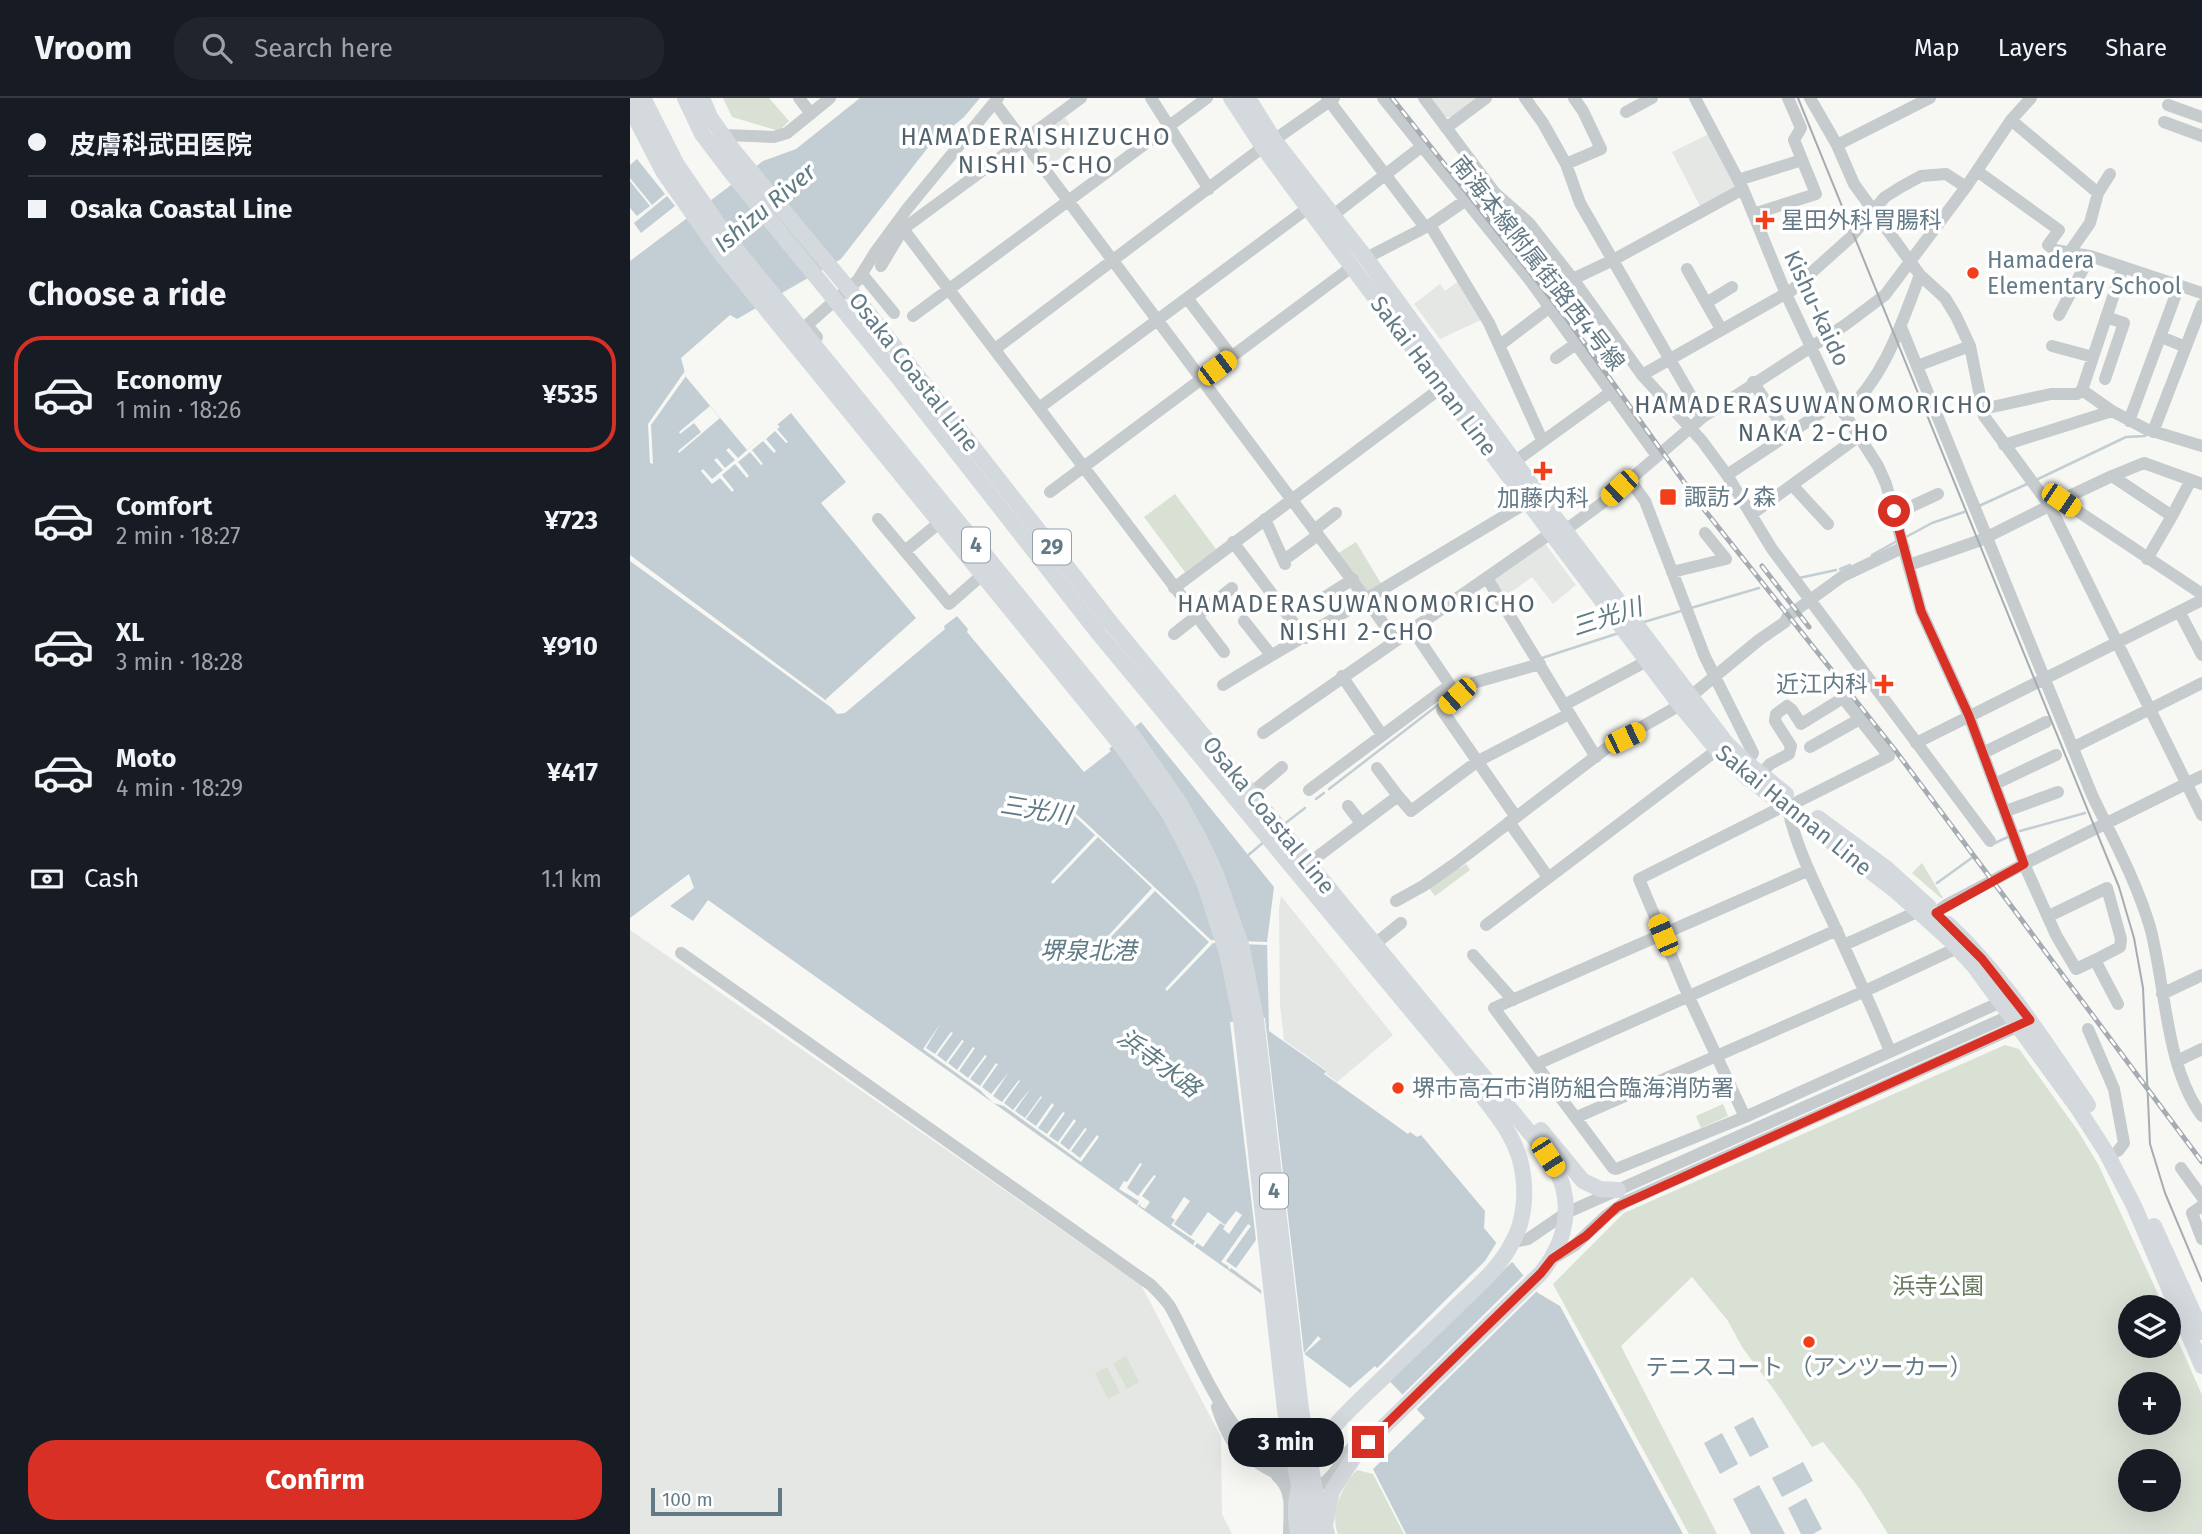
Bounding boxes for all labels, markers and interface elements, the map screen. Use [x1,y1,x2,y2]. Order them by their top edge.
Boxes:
search box [174,17,664,80]
text: Vroom [35,28,132,68]
icon: search [198,29,236,67]
text: Search here [254,33,393,64]
text: Map [1914,34,1960,62]
text: Layers [1998,34,2067,62]
text: Share [2105,34,2167,62]
district label: HAMADERAISHIZUCHO NISHI 5-CHO [900,123,1172,179]
text: 皮膚科武田医院 [70,130,252,161]
street label: 南海本線附属街路西4号線 [1445,150,1631,376]
water label: Ishizu River [709,157,822,258]
text: Osaka Coastal Line [70,194,292,225]
place label: 星田外科胃腸科 [1781,206,1942,234]
marker: 星田外科胃腸科 [1755,210,1775,230]
street label: Kishu-kaido [1778,246,1856,370]
place label: Hamadera Elementary School [1987,246,2182,300]
marker: Hamadera Elementary School [1965,265,1981,281]
text: Choose a ride [28,275,226,313]
street label: Osaka Coastal Line [843,287,985,457]
street label: Sakai Hannan Line [1365,291,1503,461]
car [1194,347,1241,389]
icon: car [32,363,95,426]
text: Economy [116,365,222,396]
text: ¥535 [542,379,598,410]
district label: HAMADERASUWANOMORICHO NAKA 2-CHO [1634,391,1994,447]
text: 1 min · 18:26 [116,396,241,424]
marker: 加藤内科 [1533,461,1553,481]
car [1597,466,1642,510]
car [2038,480,2085,520]
place label: 諏訪ノ森 [1684,483,1776,511]
place label: 加藤内科 [1497,484,1589,512]
marker: 諏訪ノ森 [1658,487,1678,507]
icon: car [32,489,95,552]
text: Comfort [116,491,212,522]
route start [1878,495,1910,527]
text: ¥723 [544,505,598,536]
text: 2 min · 18:27 [116,522,240,550]
road number: 4 [962,528,990,562]
road number: 29 [1033,530,1071,564]
district label: HAMADERASUWANOMORICHO NISHI 2-CHO [1177,590,1537,646]
water label: 三光川 [1568,592,1648,641]
icon: car [32,615,95,678]
text: XL [116,617,144,648]
text: ¥910 [542,631,598,662]
text: 3 min · 18:28 [116,648,243,676]
place label: 近江内科 [1776,670,1868,698]
car [1435,674,1480,718]
marker: 近江内科 [1874,674,1894,694]
car [1602,719,1649,757]
street label: Osaka Coastal Line [1197,730,1341,900]
street label: Sakai Hannan Line [1710,738,1878,882]
icon: car [32,741,95,804]
text: Moto [116,743,176,774]
text: ¥417 [547,757,598,788]
text: 4 min · 18:29 [116,774,243,802]
water label: 三光川 [998,791,1077,830]
icon: cash [28,860,66,898]
text: Cash [84,863,140,894]
text: 1.1 km [541,865,602,893]
car [1646,912,1681,958]
water label: 堺泉北港 [1040,937,1139,965]
water label: 浜寺水路 [1112,1023,1207,1104]
place label: 堺市高石市消防組合臨海消防署 [1412,1074,1734,1102]
marker: 堺市高石市消防組合臨海消防署 [1390,1080,1406,1096]
car [1528,1134,1569,1180]
road number: 4 [1260,1174,1288,1208]
park label: 浜寺公園 [1892,1272,1984,1300]
map controls [2118,1295,2181,1512]
button: layers [2118,1295,2181,1358]
marker: テニスコート （アンツーカー） [1801,1334,1817,1350]
place label: テニスコート （アンツーカー） [1645,1353,1973,1381]
button: + [2118,1372,2181,1435]
callout: 3 min [1228,1418,1344,1466]
route end [1352,1426,1384,1458]
text: 3 min [1258,1428,1314,1456]
button: Confirm [28,1440,602,1520]
button: − [2118,1449,2181,1512]
scale bar [651,1485,782,1517]
text: 100 m [662,1488,713,1511]

